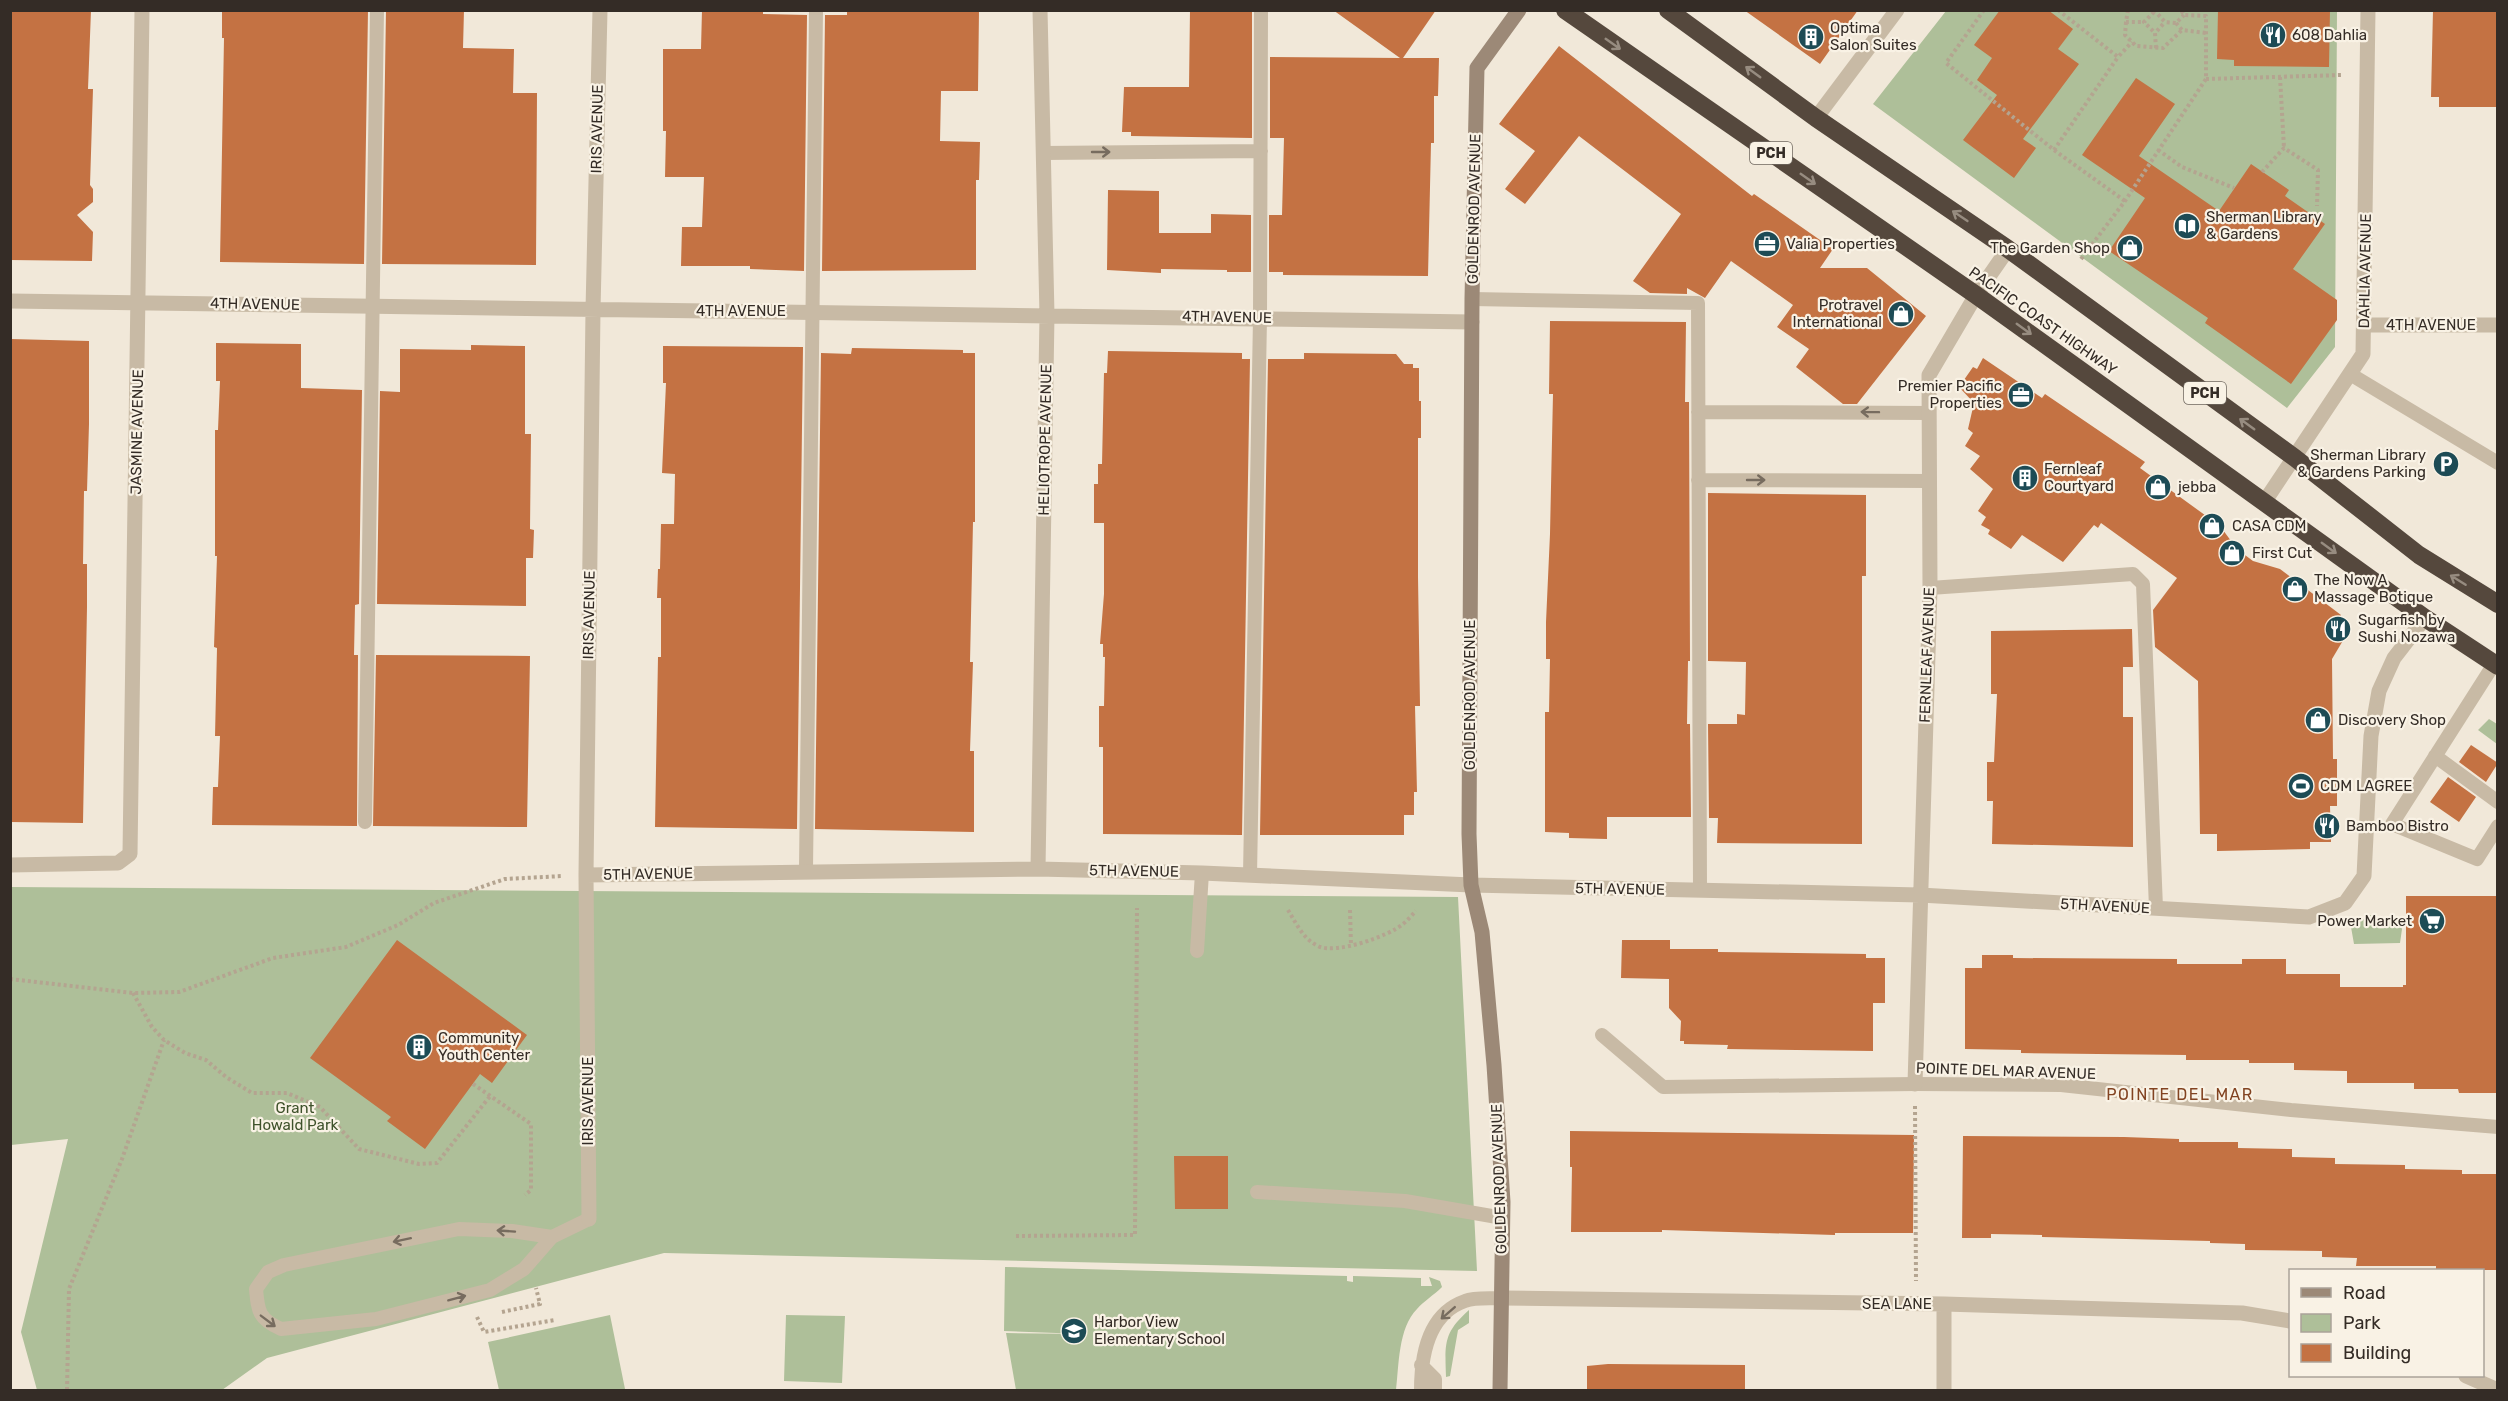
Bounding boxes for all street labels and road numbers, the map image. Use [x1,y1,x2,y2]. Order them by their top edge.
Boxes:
street label: IRIS AVENUE [587,84,607,174]
street label: GOLDENROD AVENUE [1464,134,1484,284]
road number: PCH [1750,142,1792,164]
street label: DAHLIA AVENUE [2355,214,2375,328]
street label: PACIFIC COAST HIGHWAY [1966,263,2121,379]
street label: 4TH AVENUE [210,294,300,314]
street label: 4TH AVENUE [696,302,786,320]
street label: 4TH AVENUE [1182,307,1272,327]
street label: 4TH AVENUE [2386,316,2476,334]
street label: HELIOTROPE AVENUE [1035,364,1055,516]
street label: JASMINE AVENUE [127,369,147,495]
road number: PCH [2184,382,2226,404]
street label: IRIS AVENUE [579,570,599,660]
street label: FERNLEAF AVENUE [1916,587,1938,723]
street label: GOLDENROD AVENUE [1461,620,1479,770]
street label: 5TH AVENUE [1089,861,1179,881]
street label: 5TH AVENUE [603,864,693,884]
street label: 5TH AVENUE [1575,879,1665,899]
street label: 5TH AVENUE [2060,895,2150,917]
street label: IRIS AVENUE [579,1057,597,1145]
street label: POINTE DEL MAR AVENUE [1916,1059,2096,1083]
street label: GOLDENROD AVENUE [1487,1103,1511,1255]
street label: SEA LANE [1862,1295,1932,1313]

